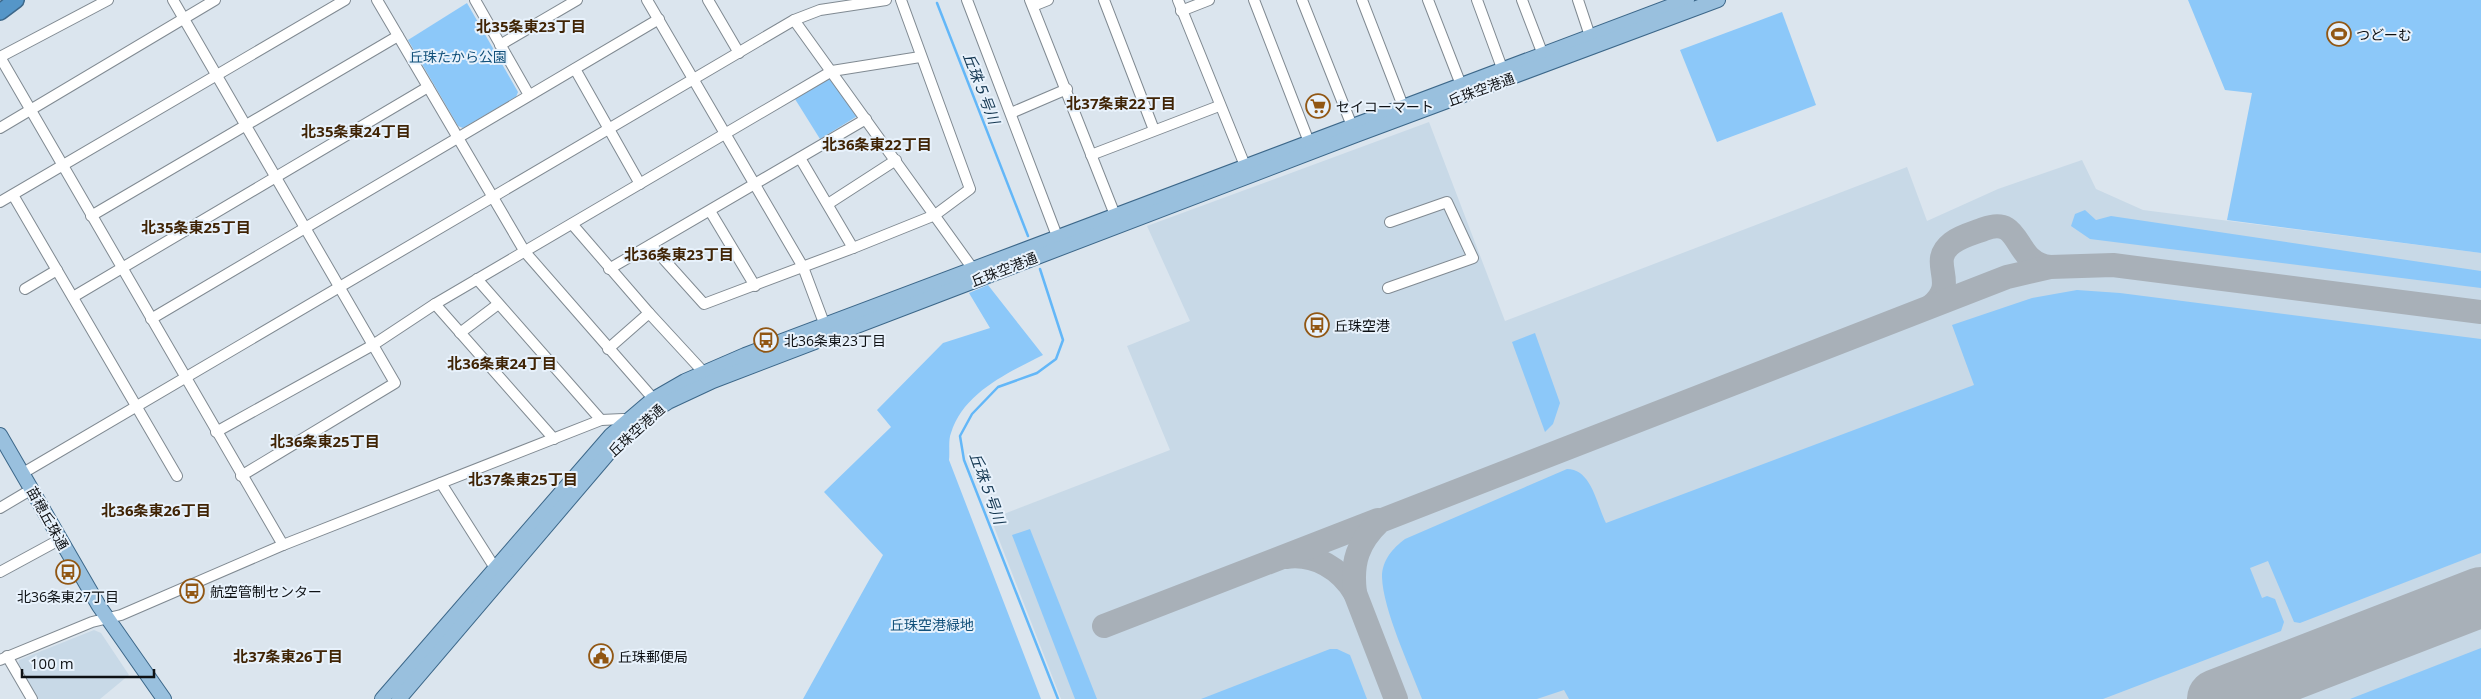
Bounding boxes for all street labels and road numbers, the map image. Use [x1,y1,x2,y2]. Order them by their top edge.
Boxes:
street label: 丘珠空港通 [1445,68,1517,110]
street label: 丘珠空港通 [968,248,1040,290]
street label: 丘珠空港通 [604,400,668,460]
street label: 苗穂丘珠通 [23,483,73,553]

